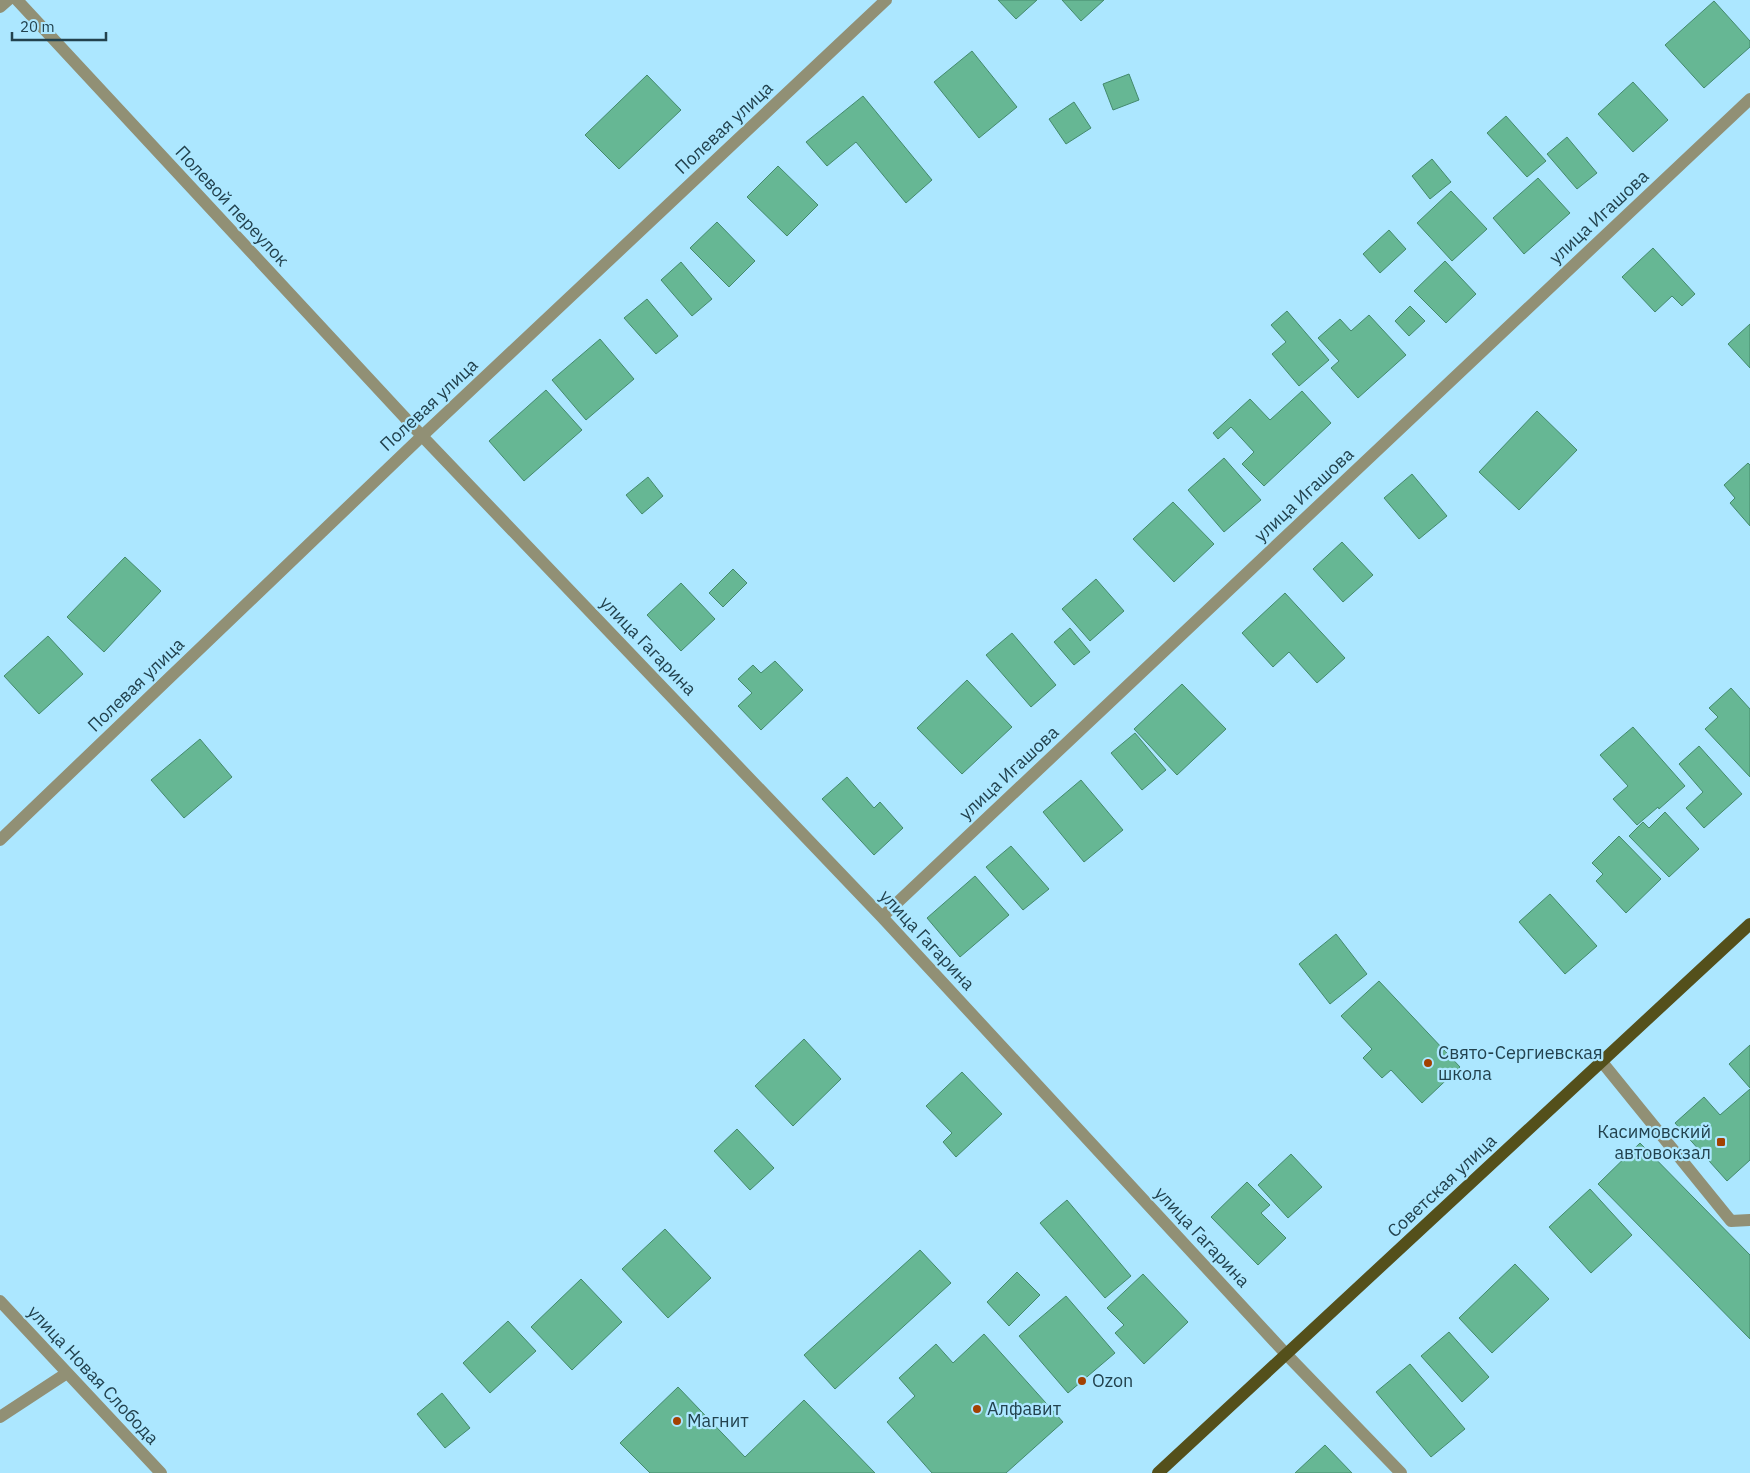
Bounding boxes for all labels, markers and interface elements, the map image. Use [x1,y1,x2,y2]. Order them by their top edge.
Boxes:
scale bar [12,10,106,42]
text: 20 m [20,17,55,36]
street label: Полевая улица [670,76,778,179]
street label: Полевой переулок [170,140,294,271]
street label: улица Игашова [1544,164,1654,269]
street label: Полевая улица [375,353,483,456]
street label: улица Игашова [1249,442,1359,547]
street label: улица Гагарина [595,591,702,701]
street label: Полевая улица [82,632,189,737]
street label: улица Игашова [954,720,1064,825]
street label: улица Гагарина [875,884,980,995]
place label: Свято-Сергиевская школа [1438,1041,1603,1085]
marker: Свято-Сергиевская школа [1422,1057,1434,1069]
place label: Касимовский автовокзал [1597,1120,1711,1164]
street label: Советская улица [1382,1129,1501,1242]
marker: Касимовский автовокзал [1715,1136,1727,1148]
street label: улица Гагарина [1150,1181,1255,1292]
street label: улица Новая Слобода [23,1300,164,1449]
place label: Ozon [1092,1369,1133,1392]
marker: Ozon [1076,1375,1088,1387]
place label: Алфавит [987,1397,1062,1420]
marker: Алфавит [971,1403,983,1415]
place label: Магнит [687,1409,749,1432]
marker: Магнит [671,1415,683,1427]

